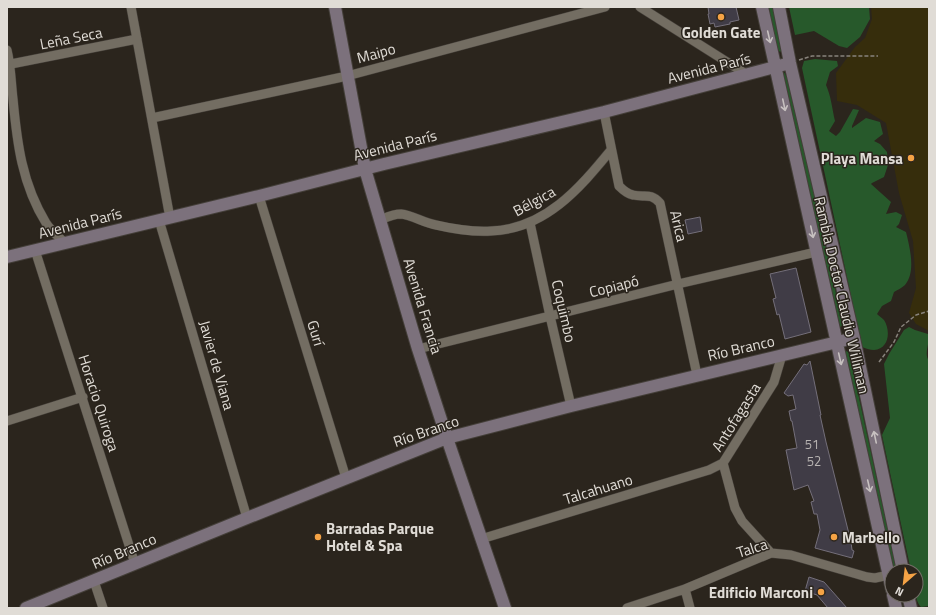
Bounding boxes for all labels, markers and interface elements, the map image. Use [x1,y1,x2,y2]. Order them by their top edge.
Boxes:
marker: Golden Gate [716,12,726,22]
street label: Leña Seca [38,21,105,55]
place label: Golden Gate [682,21,761,44]
one-way arrow [766,30,773,43]
street label: Maipo [354,37,398,69]
street label: Avenida París [665,47,753,89]
one-way arrow [781,98,789,111]
street label: Avenida París [351,124,439,166]
place label: Playa Mansa [821,147,903,170]
marker: Playa Mansa [906,153,916,163]
street label: Bélgica [509,180,560,222]
street label: Rambla Doctor Claudio Williman [808,194,876,396]
street label: Avenida París [36,202,124,244]
street label: Arica [664,208,694,244]
one-way arrow [809,225,817,238]
street label: Avenida Francia [398,255,449,357]
street label: Copiapó [587,269,641,303]
street label: Coquimbo [546,278,582,345]
street label: Javier de Viana [193,317,241,413]
street label: Gurí [301,317,331,350]
street label: Río Branco [705,329,777,367]
street label: Horacio Quiroga [72,351,126,455]
one-way arrow [837,352,845,365]
street label: Antofagasta [706,378,767,456]
street label: Río Branco [390,409,462,453]
one-way arrow [870,431,878,444]
house number: 51 [805,434,819,454]
house number: 52 [807,451,821,471]
street label: Talcahuano [561,468,635,510]
one-way arrow [865,479,873,492]
place label: Barradas Parque Hotel & Spa [326,517,434,557]
place label: Marbello [842,526,900,549]
street label: Río Branco [88,527,160,575]
marker: Barradas Parque Hotel & Spa [313,532,323,542]
street label: Talca [733,532,771,564]
marker: Marbello [829,532,839,542]
north arrow [884,563,924,603]
place label: Edificio Marconi [709,581,813,604]
text: N [892,583,906,601]
marker: Edificio Marconi [816,587,826,597]

